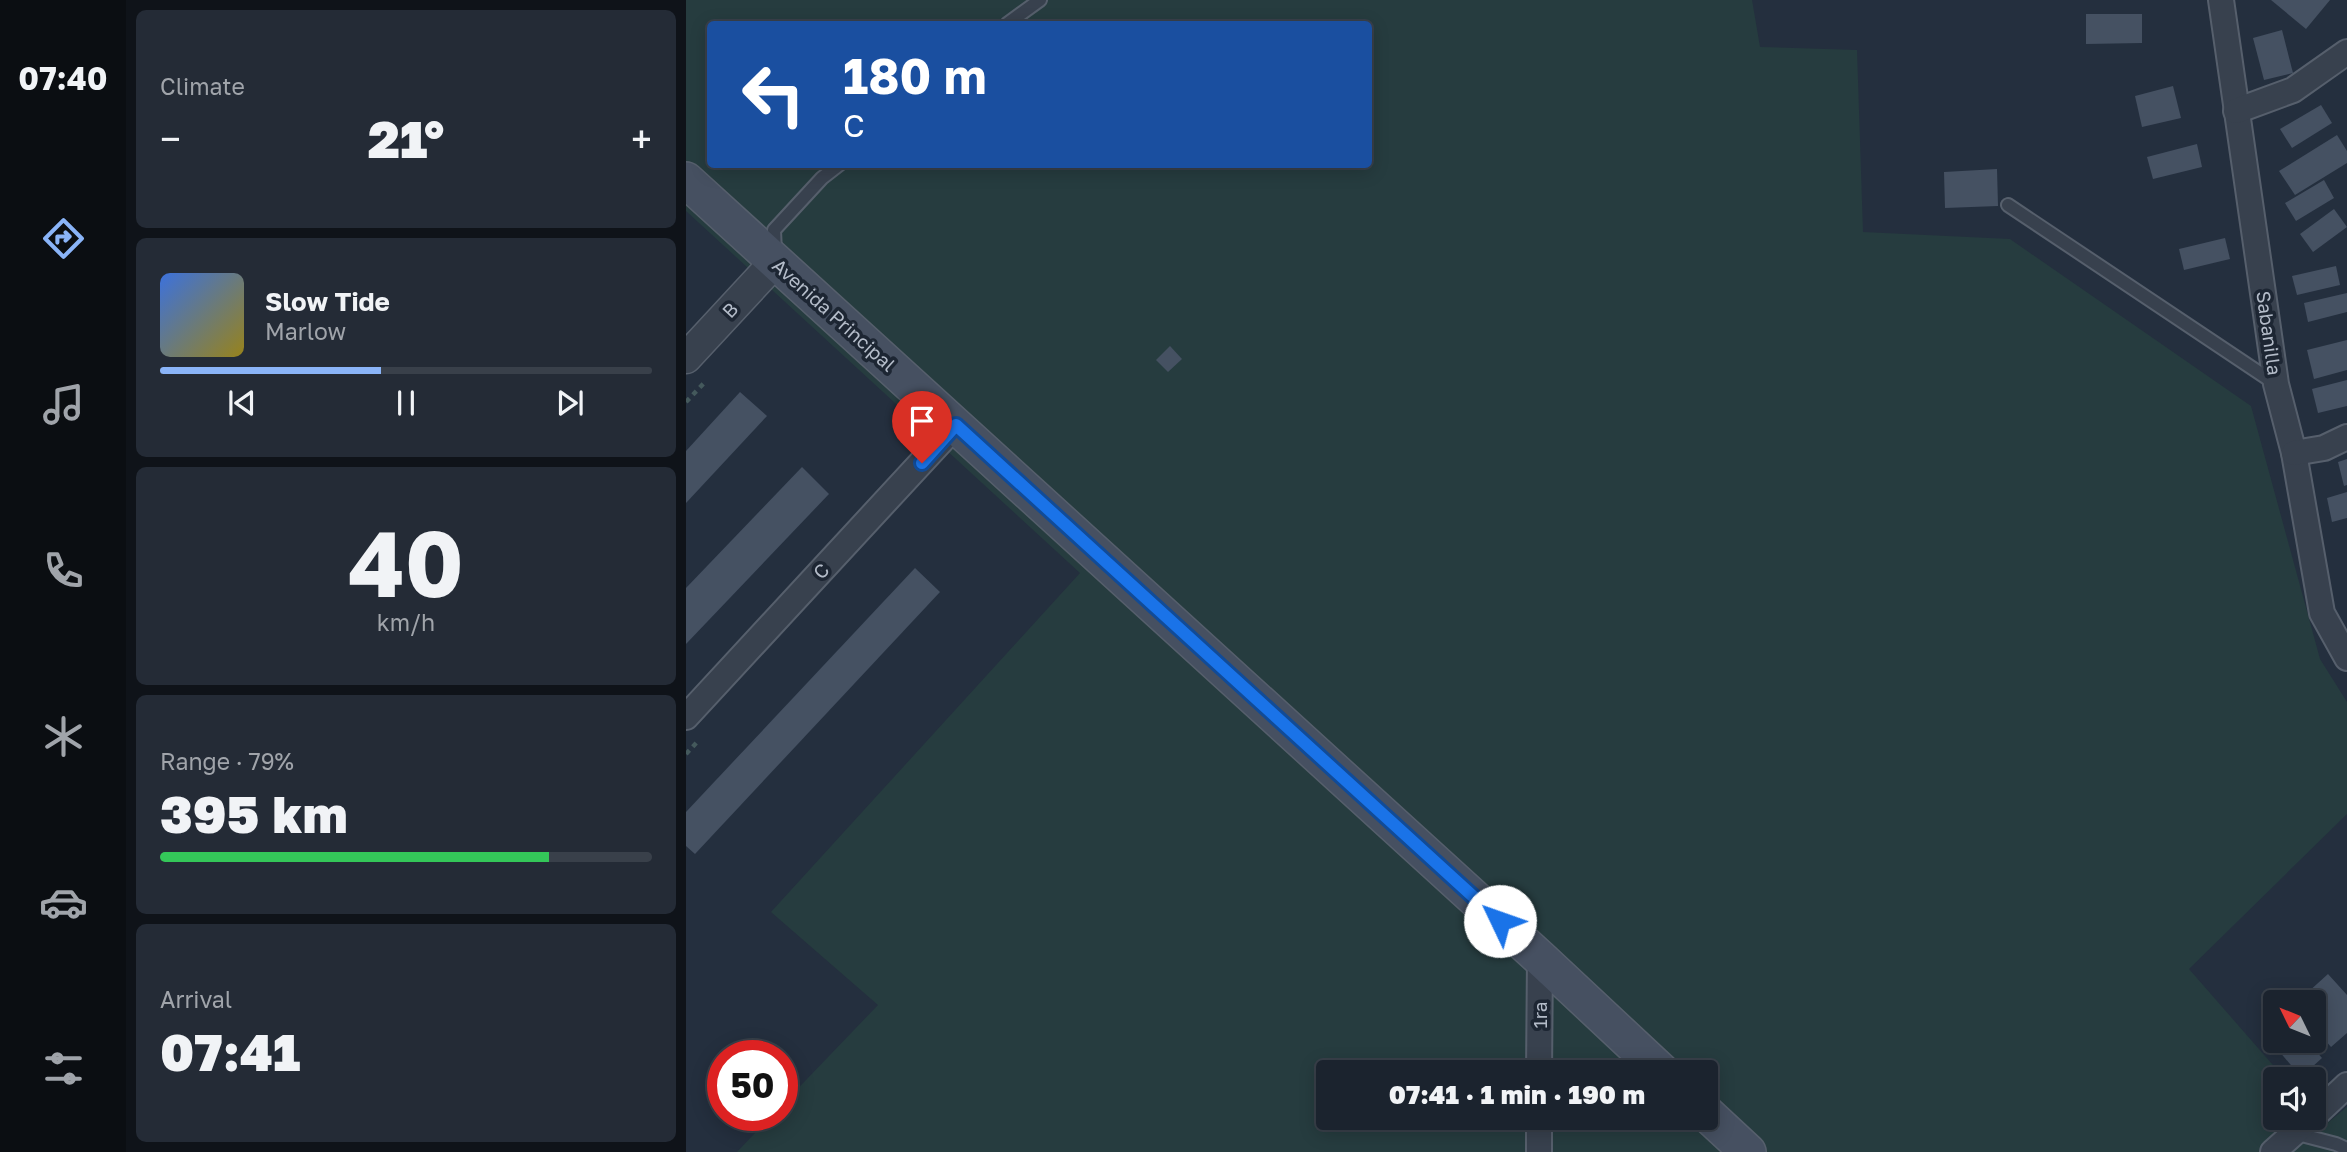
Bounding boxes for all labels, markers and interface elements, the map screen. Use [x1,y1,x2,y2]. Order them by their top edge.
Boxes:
text: 180 m [843,46,987,105]
icon: left [728,49,819,140]
text: 07:40 [18,59,108,97]
text: Climate [160,72,245,100]
text: C [843,106,865,144]
text: 21° [368,107,444,169]
text: − [160,116,181,161]
text: + [631,116,652,161]
icon: directions [39,214,88,263]
street label: Avenida Principal [768,253,901,376]
text: Slow Tide [265,286,390,317]
street label: Sabanilla [2252,289,2287,377]
street label: B [717,297,742,322]
text: Marlow [265,317,346,345]
icon: music [39,380,88,429]
icon: previous [223,384,261,422]
icon: pause [387,384,425,422]
icon: next [551,384,589,422]
pin [892,391,952,463]
icon: arrive [903,402,941,440]
text: 40 [348,508,464,617]
icon: phone [39,546,88,595]
street label: C [808,558,833,583]
text: km/h [377,608,435,636]
icon: climate [39,712,88,761]
text: Range · 79% [160,747,294,775]
text: 395 km [160,782,348,844]
icon: car [39,878,88,927]
position arrow [1463,884,1537,958]
text: Arrival [160,985,232,1013]
north arrow [2263,990,2326,1054]
map controls [2263,990,2326,1130]
street label: 1ra [1528,1001,1551,1029]
text: 07:41 [160,1020,300,1082]
speed limit sign: 50 [707,1040,798,1131]
icon: filters [39,1044,88,1093]
button: sound [2263,1067,2326,1130]
text: 07:41 · 1 min · 190 m [1389,1079,1645,1110]

